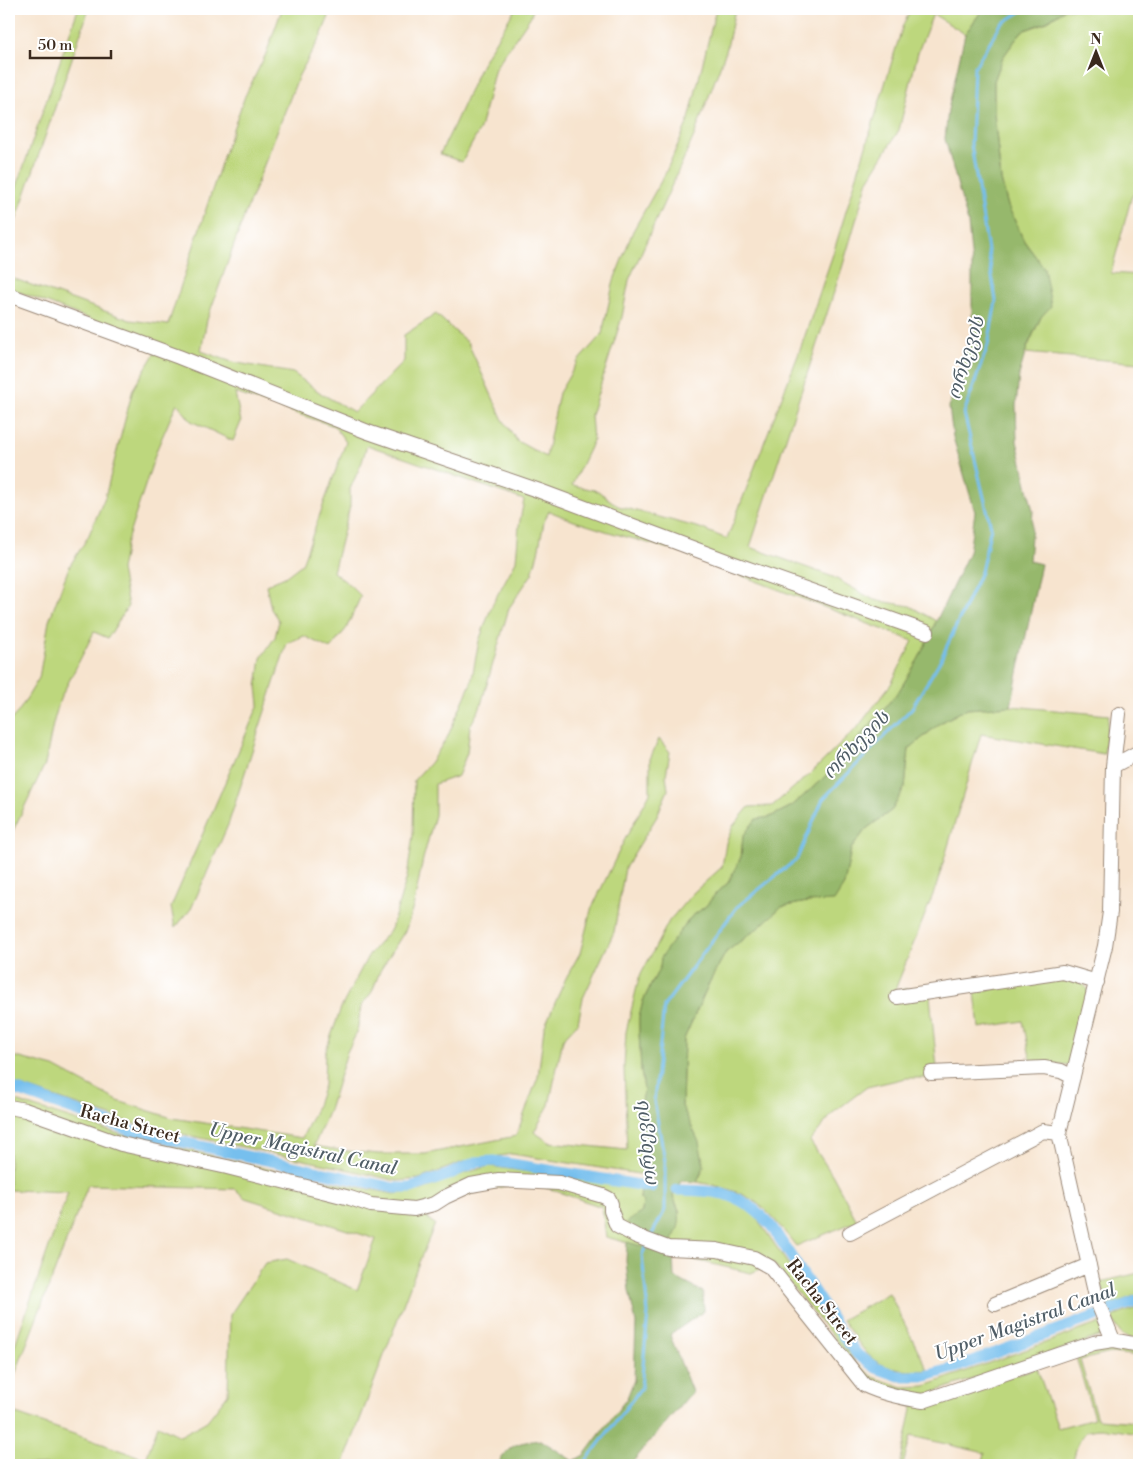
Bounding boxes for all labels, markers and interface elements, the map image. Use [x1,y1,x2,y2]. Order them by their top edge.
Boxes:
scale bar [30,28,111,60]
north arrow [1070,28,1120,78]
text: N [1090,31,1102,49]
text: 50 m [38,36,72,55]
water label: ორხევის [942,313,990,402]
water label: ორხევის [818,706,895,784]
street label: Racha Street [77,1100,183,1149]
water label: ორხევის [630,1100,662,1188]
water label: Upper Magistral Canal [207,1117,399,1181]
street label: Racha Street [781,1254,863,1350]
water label: Upper Magistral Canal [931,1278,1119,1366]

